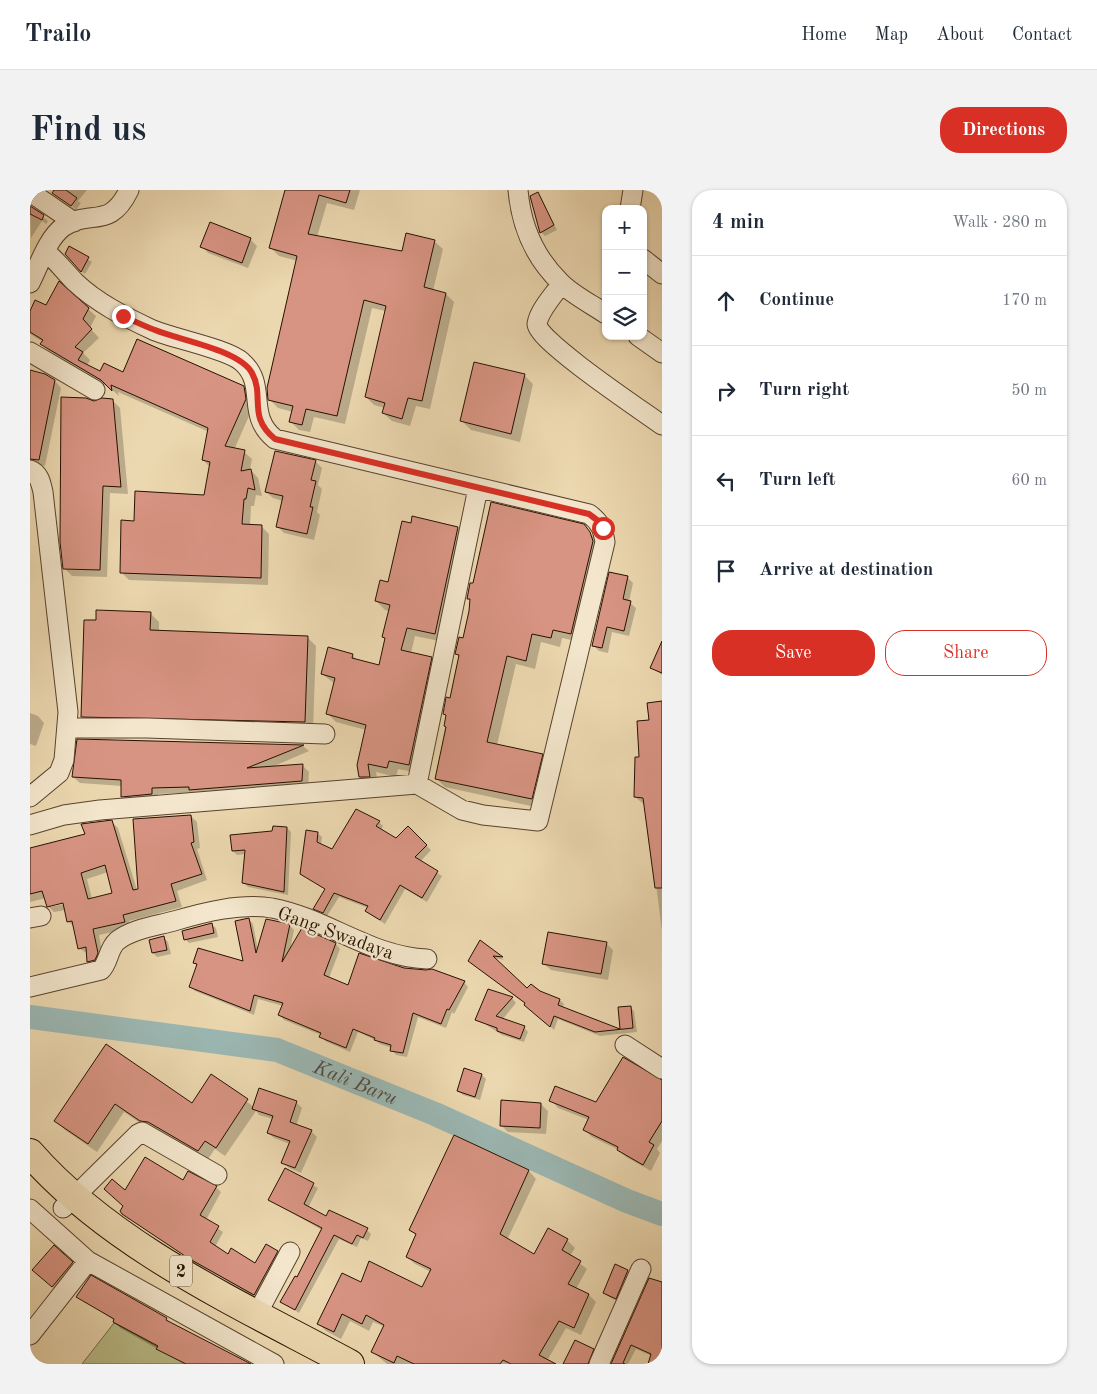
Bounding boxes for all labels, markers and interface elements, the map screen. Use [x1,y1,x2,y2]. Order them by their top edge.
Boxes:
text: Trailo [25,23,91,47]
text: Home [801,26,847,44]
text: Map [875,26,908,44]
text: About [936,26,984,44]
text: Contact [1012,26,1072,44]
button: Directions [940,107,1067,153]
text: Find us [30,113,146,148]
map controls [602,205,647,340]
button: + [602,205,647,250]
text: 4 min [712,212,765,233]
text: Walk · 280 m [952,215,1047,231]
button: − [602,250,647,295]
icon: ahead [712,287,740,315]
text: Continue [759,291,834,310]
text: 170 m [1002,293,1047,309]
button: layers [602,295,647,340]
route end [112,305,135,328]
icon: right [712,377,740,405]
text: Turn right [759,381,849,400]
text: 50 m [1011,383,1047,399]
icon: left [712,467,740,495]
text: Turn left [759,471,836,490]
text: 60 m [1011,473,1047,489]
route start [592,517,615,540]
icon: arrive [712,557,740,585]
text: Arrive at destination [759,561,933,580]
button: Save [712,630,875,676]
button: Share [885,630,1047,676]
street label: Gang Swadaya [275,905,396,964]
water label: Kali Baru [309,1057,400,1110]
road number: 2 [170,1256,192,1286]

